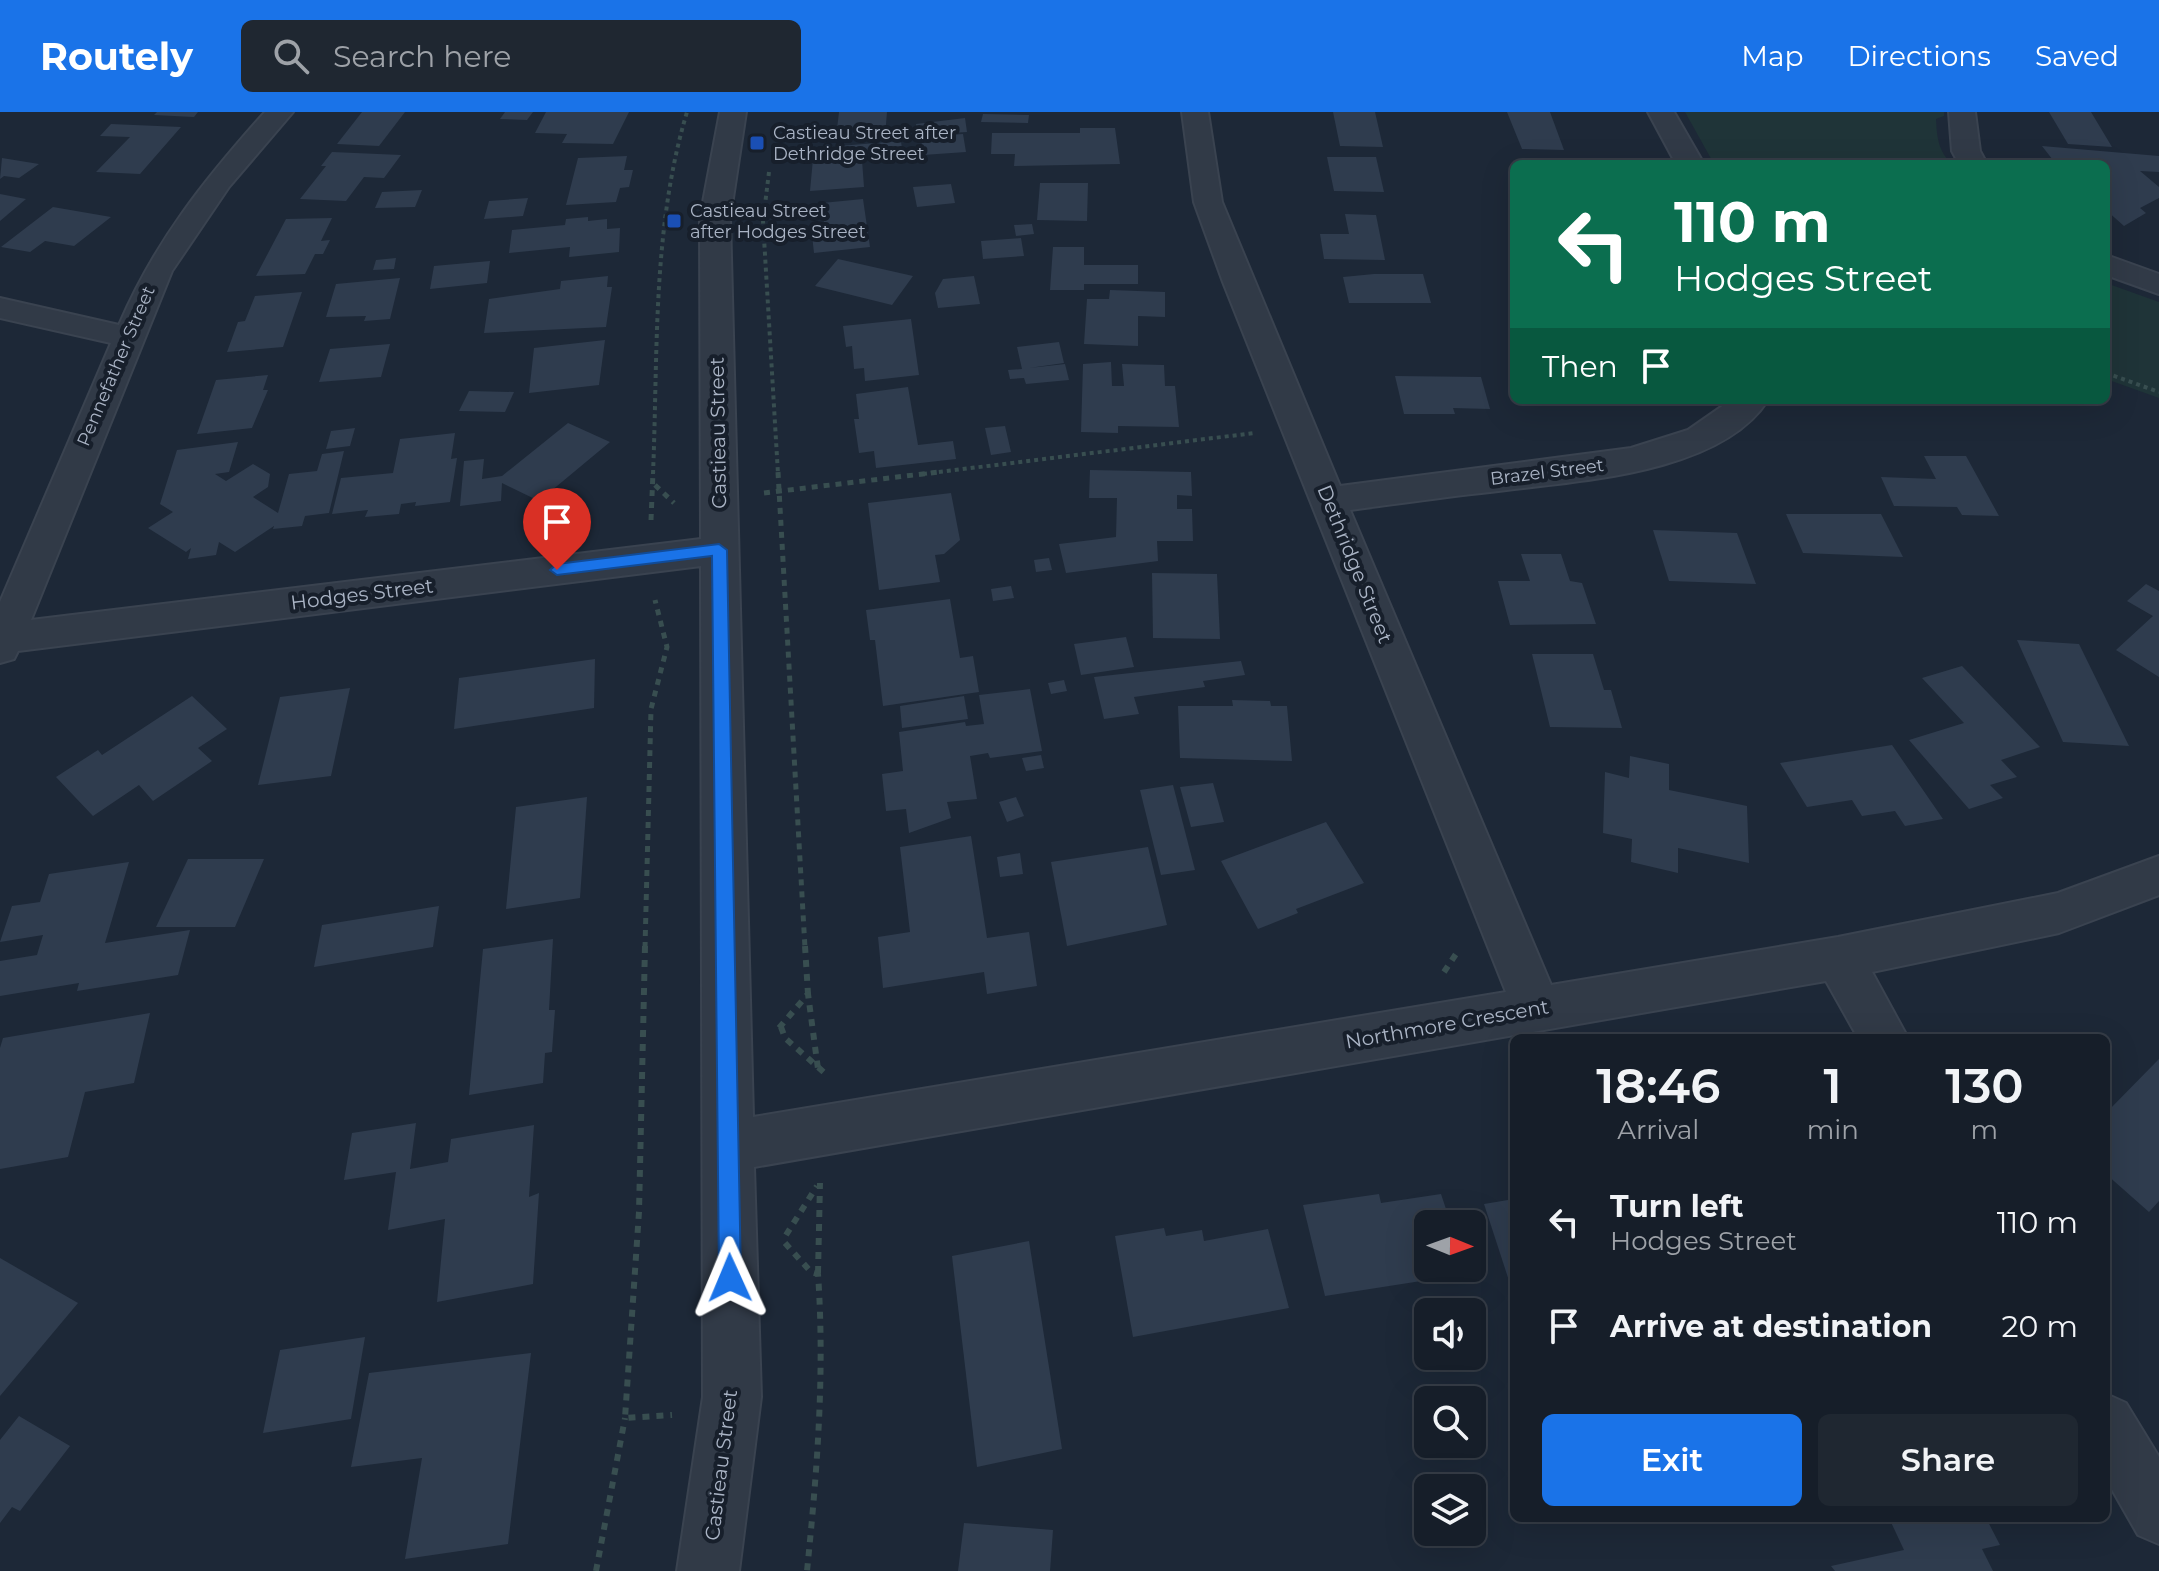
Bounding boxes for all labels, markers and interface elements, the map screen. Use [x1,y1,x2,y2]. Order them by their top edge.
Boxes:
search box [241,20,801,92]
text: Routely [40,33,193,80]
icon: search [269,34,313,78]
text: Search here [333,38,511,75]
text: Map [1741,39,1803,73]
text: Directions [1847,39,1991,73]
text: Saved [2035,39,2119,73]
place label: Castieau Street after Dethridge Street [773,122,956,165]
marker: Castieau Street after Dethridge Street [748,134,766,152]
text: 110 m [1674,188,1831,256]
icon: left [1542,192,1646,296]
place label: Castieau Street after Hodges Street [690,200,866,243]
marker: Castieau Street after Hodges Street [665,212,683,230]
text: Hodges Street [1674,256,1933,300]
street label: Pennefather Street [72,283,160,449]
icon: arrive [1634,344,1678,388]
text: Then [1542,348,1618,385]
street label: Castieau Street [705,357,731,509]
street label: Brazel Street [1489,454,1605,490]
street label: Dethridge Street [1312,481,1398,647]
pin [523,488,591,570]
icon: arrive [535,500,579,544]
street label: Hodges Street [289,573,435,615]
street label: Northmore Crescent [1343,994,1551,1054]
text: 18:46 [1596,1057,1720,1115]
text: 1 [1824,1057,1842,1115]
text: 130 [1945,1057,2024,1115]
text: Arrival [1617,1114,1699,1146]
text: min [1807,1114,1859,1146]
text: m [1971,1114,1998,1146]
text: Turn left [1610,1188,1743,1225]
icon: left [1542,1200,1586,1244]
text: 110 m [1997,1204,2078,1241]
north arrow [1414,1210,1486,1282]
map controls [1414,1210,1486,1546]
text: Hodges Street [1610,1225,1797,1257]
position arrow [688,1236,772,1320]
button: sound [1414,1298,1486,1370]
icon: arrive [1542,1304,1586,1348]
text: Arrive at destination [1610,1308,1932,1345]
text: 20 m [2001,1308,2078,1345]
button: search [1414,1386,1486,1458]
street label: Castieau Street [700,1388,742,1542]
button: Exit [1542,1414,1802,1506]
button: Share [1818,1414,2078,1506]
button: layers [1414,1474,1486,1546]

